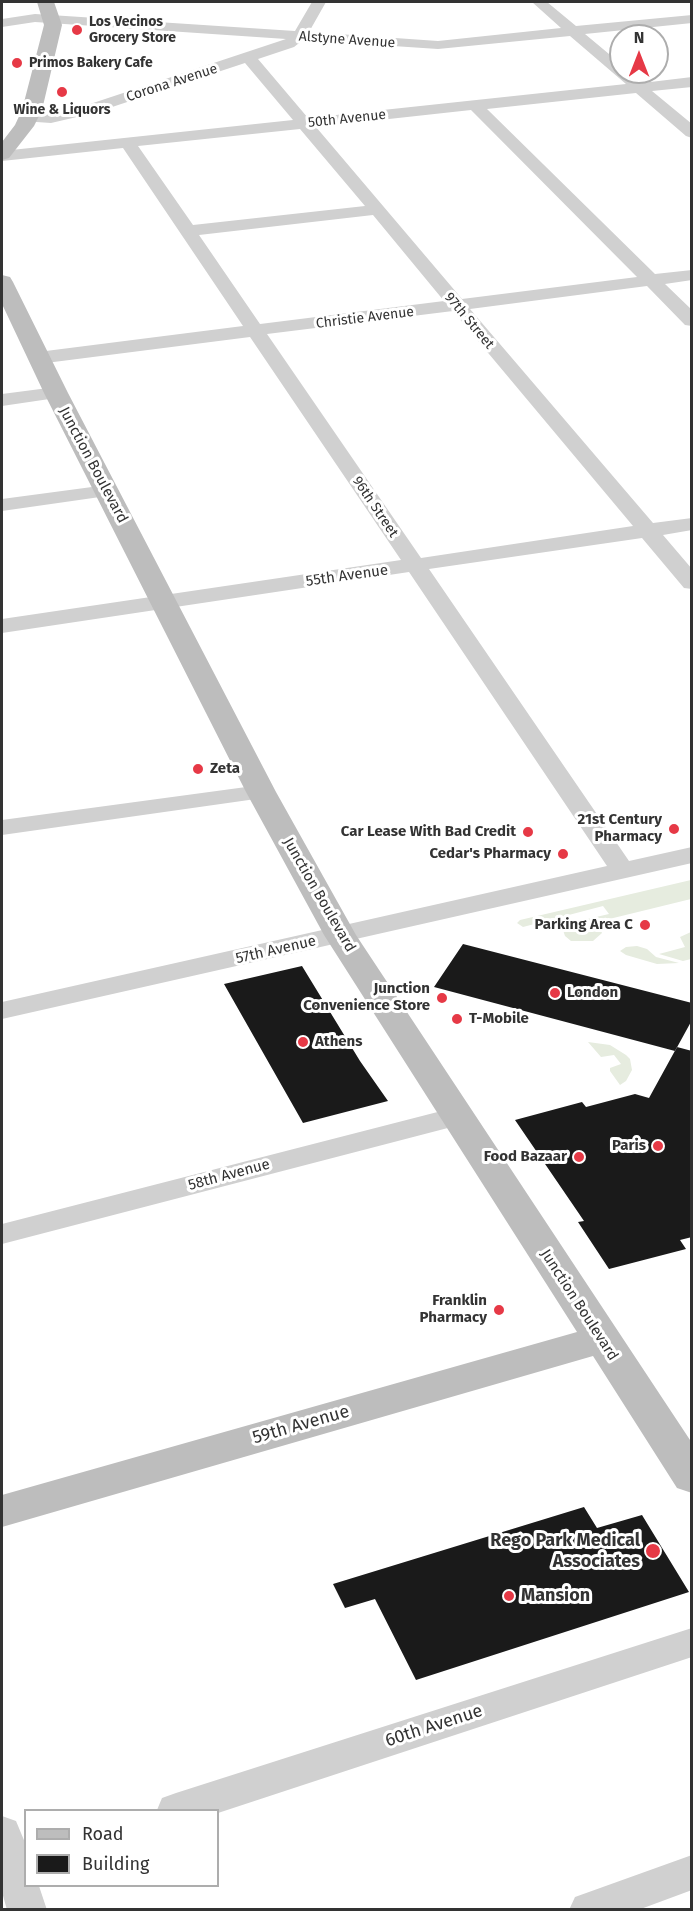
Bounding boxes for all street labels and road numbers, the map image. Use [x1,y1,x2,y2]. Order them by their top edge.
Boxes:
street label: Alstyne Avenue [298,28,396,52]
street label: Corona Avenue [124,60,220,106]
street label: 50th Avenue [307,107,387,131]
street label: 97th Street [441,289,497,353]
street label: Christie Avenue [315,304,415,332]
street label: Junction Boulevard [55,404,131,526]
street label: 96th Street [349,473,401,541]
street label: 55th Avenue [305,561,389,591]
street label: Junction Boulevard [279,835,359,955]
street label: 57th Avenue [234,932,318,968]
street label: 58th Avenue [186,1155,272,1195]
street label: Junction Boulevard [536,1246,622,1364]
street label: 59th Avenue [250,1401,352,1449]
street label: 60th Avenue [383,1700,485,1752]

